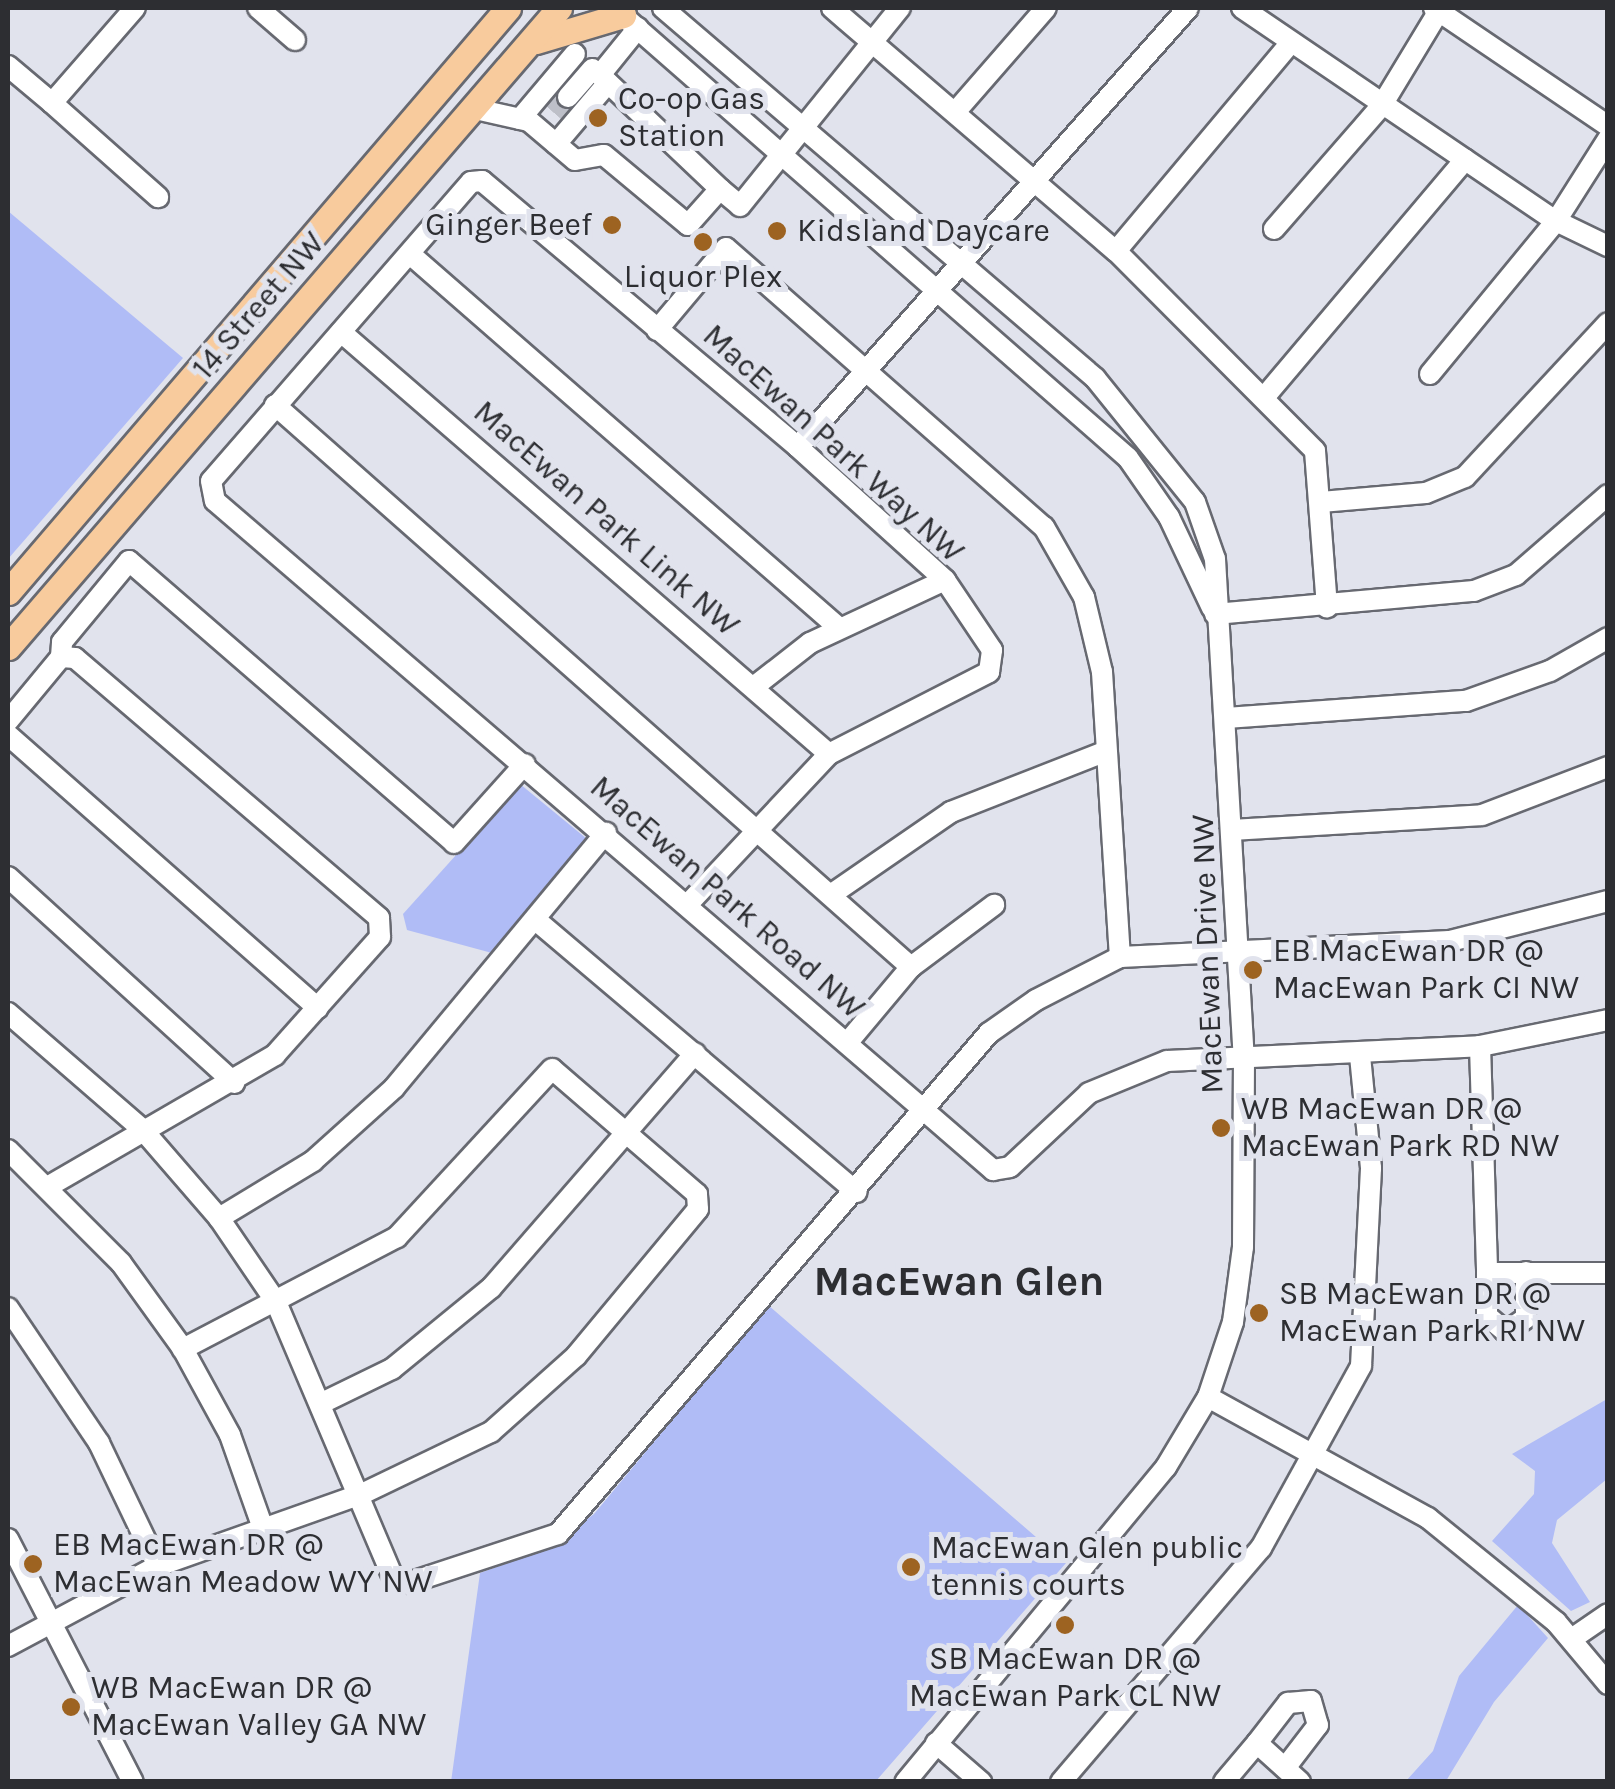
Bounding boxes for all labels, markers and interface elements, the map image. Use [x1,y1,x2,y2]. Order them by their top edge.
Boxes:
place label: Co-op Gas Station [618,81,765,156]
marker: Co-op Gas Station [587,107,609,129]
place label: Ginger Beef [425,206,592,244]
place label: Kidsland Daycare [797,212,1050,250]
marker: Ginger Beef [601,214,623,236]
marker: Kidsland Daycare [766,220,788,242]
street label: 14 Street NW [185,225,333,387]
marker: Liquor Plex [692,231,714,253]
place label: Liquor Plex [624,258,782,296]
street label: MacEwan Park Way NW [695,317,971,571]
street label: MacEwan Park Link NW [465,393,747,645]
street label: MacEwan Park Road NW [582,768,872,1028]
street label: MacEwan Drive NW [1184,814,1232,1094]
place label: EB MacEwan DR @ MacEwan Park CI NW [1273,933,1579,1008]
marker: EB MacEwan DR @ MacEwan Park CI NW [1242,959,1264,981]
place label: WB MacEwan DR @ MacEwan Park RD NW [1241,1091,1559,1166]
marker: WB MacEwan DR @ MacEwan Park RD NW [1210,1117,1232,1139]
district label: MacEwan Glen [813,1256,1105,1306]
place label: SB MacEwan DR @ MacEwan Park RI NW [1279,1276,1585,1351]
marker: SB MacEwan DR @ MacEwan Park RI NW [1248,1302,1270,1324]
place label: EB MacEwan DR @ MacEwan Meadow WY NW [53,1527,433,1602]
place label: MacEwan Glen public tennis courts [931,1530,1243,1605]
marker: EB MacEwan DR @ MacEwan Meadow WY NW [22,1553,44,1575]
marker: MacEwan Glen public tennis courts [900,1556,922,1578]
marker: SB MacEwan DR @ MacEwan Park CL NW [1054,1614,1076,1636]
place label: SB MacEwan DR @ MacEwan Park CL NW [909,1641,1221,1716]
place label: WB MacEwan DR @ MacEwan Valley GA NW [91,1670,426,1745]
marker: WB MacEwan DR @ MacEwan Valley GA NW [60,1696,82,1718]

